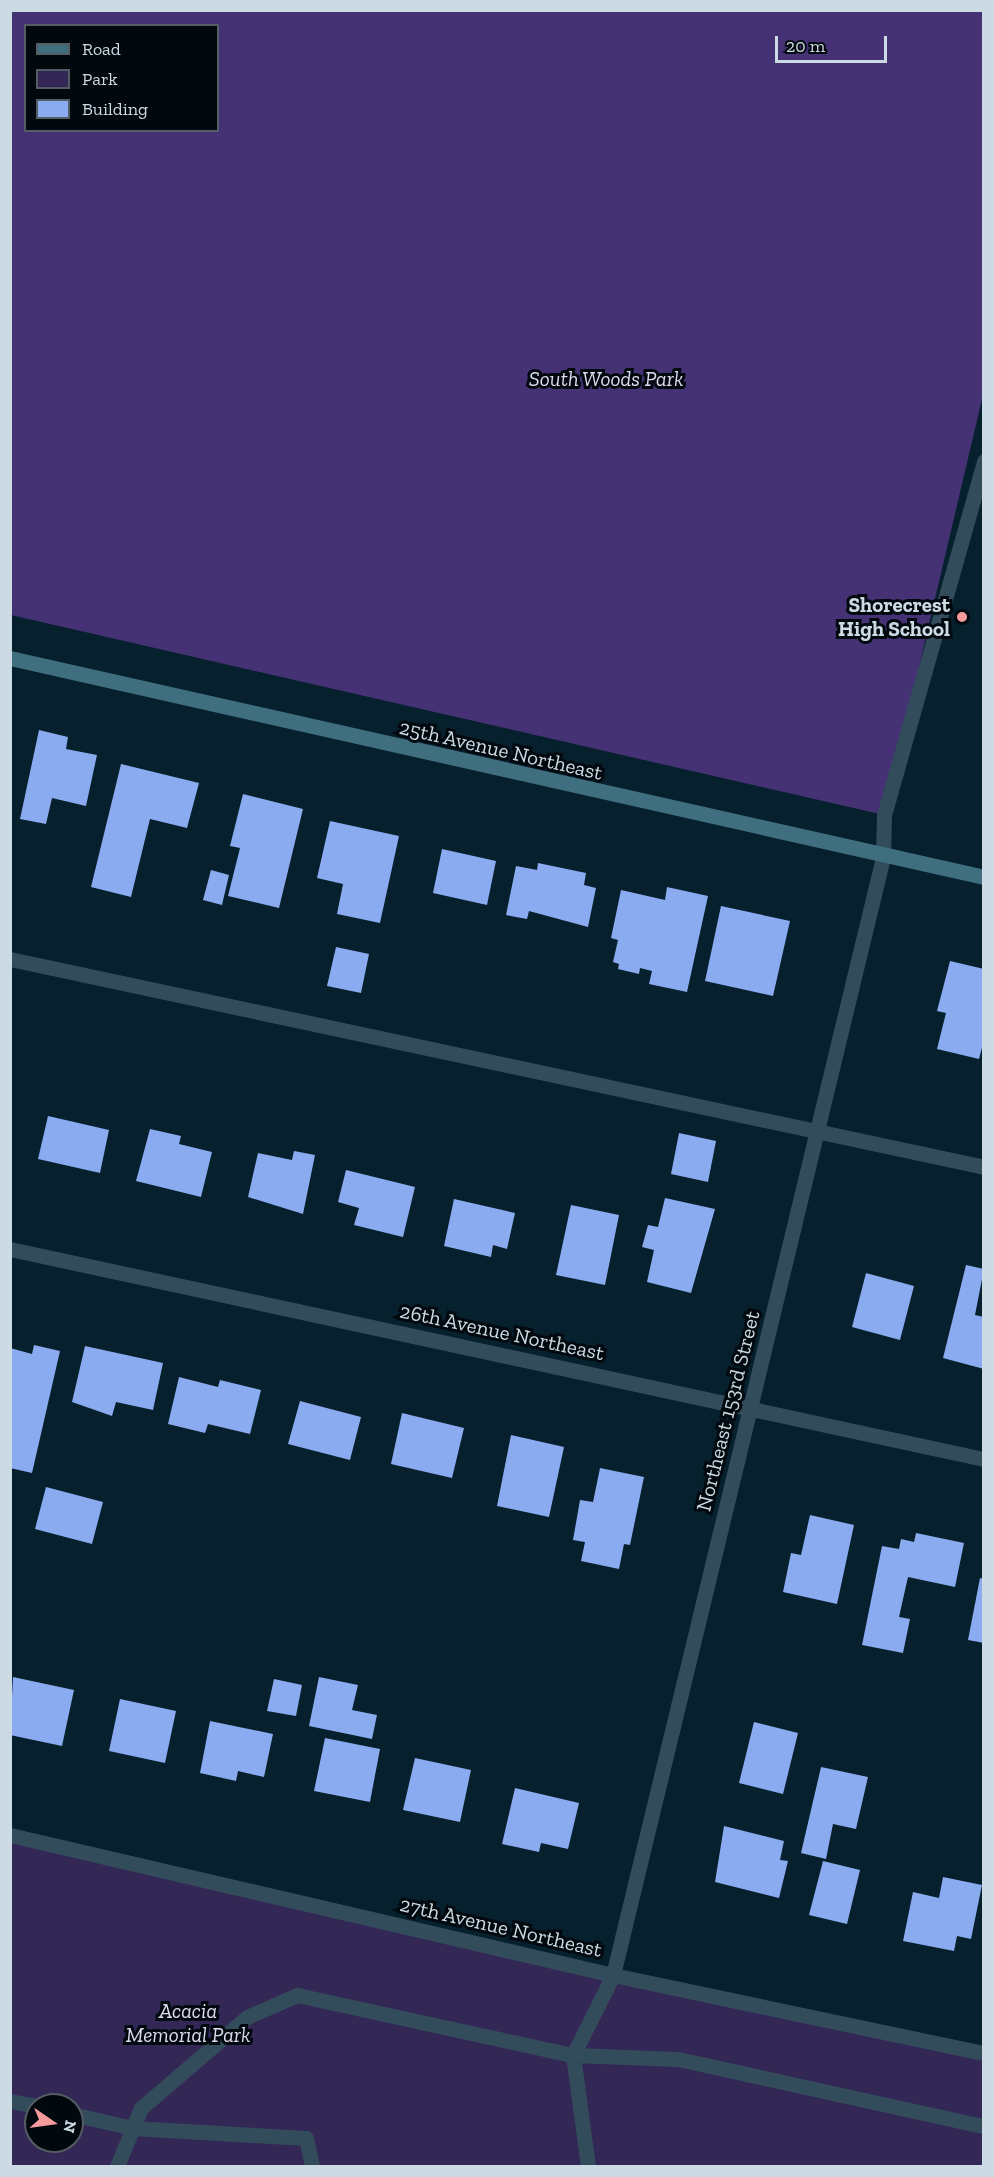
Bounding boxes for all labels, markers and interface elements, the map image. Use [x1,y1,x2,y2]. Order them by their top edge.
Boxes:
legend [24,24,219,132]
scale bar [778,24,890,62]
text: 20 m [786,35,825,57]
text: Road [82,38,121,60]
text: Park [82,68,118,90]
text: Building [82,98,148,120]
park label: South Woods Park [528,366,684,392]
place label: Shorecrest High School [838,592,950,642]
marker: Shorecrest High School [955,610,969,624]
street label: 25th Avenue Northeast [397,714,605,786]
street label: 26th Avenue Northeast [397,1298,607,1366]
street label: Northeast 153rd Street [691,1308,765,1514]
street label: 27th Avenue Northeast [397,1891,605,1963]
park label: Acacia Memorial Park [126,1998,250,2048]
north arrow [24,2093,84,2153]
text: N [59,2119,81,2135]

